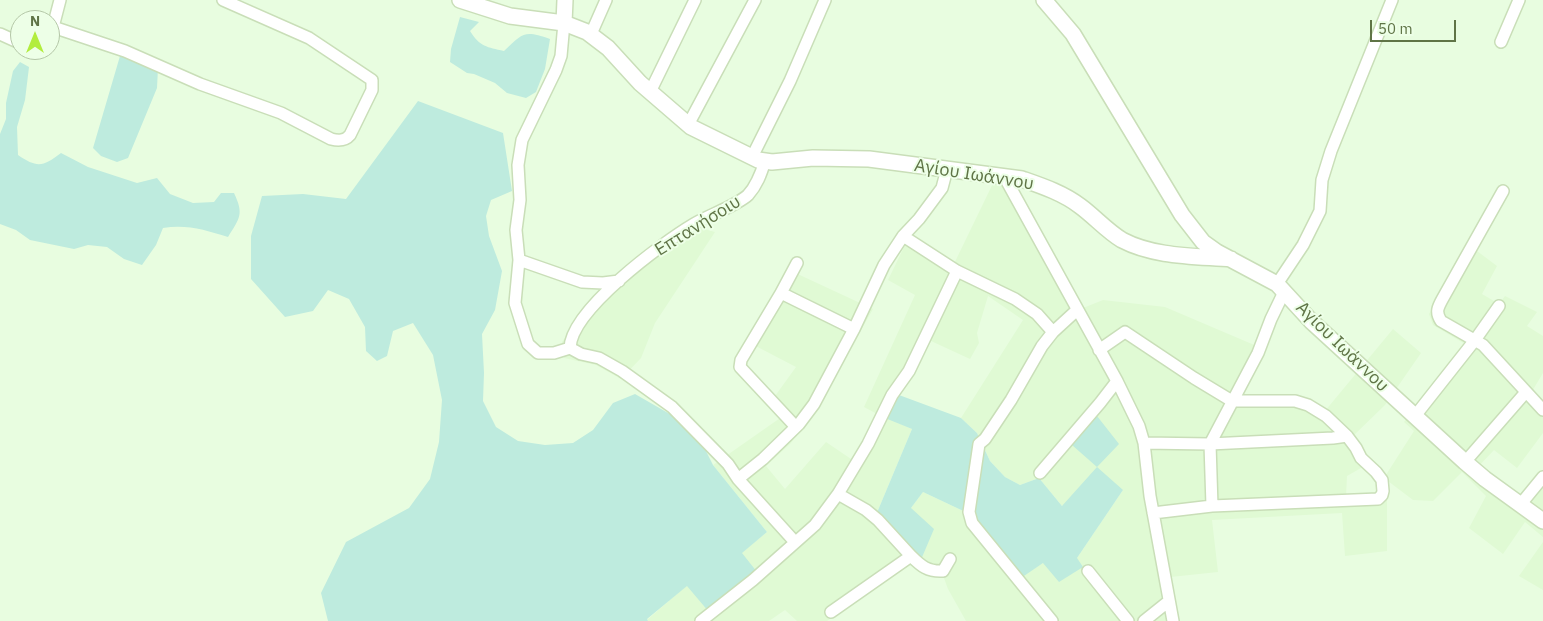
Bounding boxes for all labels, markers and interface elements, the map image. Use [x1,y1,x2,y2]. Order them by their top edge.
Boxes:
north arrow [10,10,60,60]
scale bar [1373,10,1459,42]
text: N [30,12,40,30]
text: 50 m [1378,19,1413,38]
street label: Αγίου Ιωάννου [913,155,1035,195]
street label: Επτανήσοιυ [651,191,745,261]
street label: Αγίου Ιωάννου [1291,297,1393,397]

